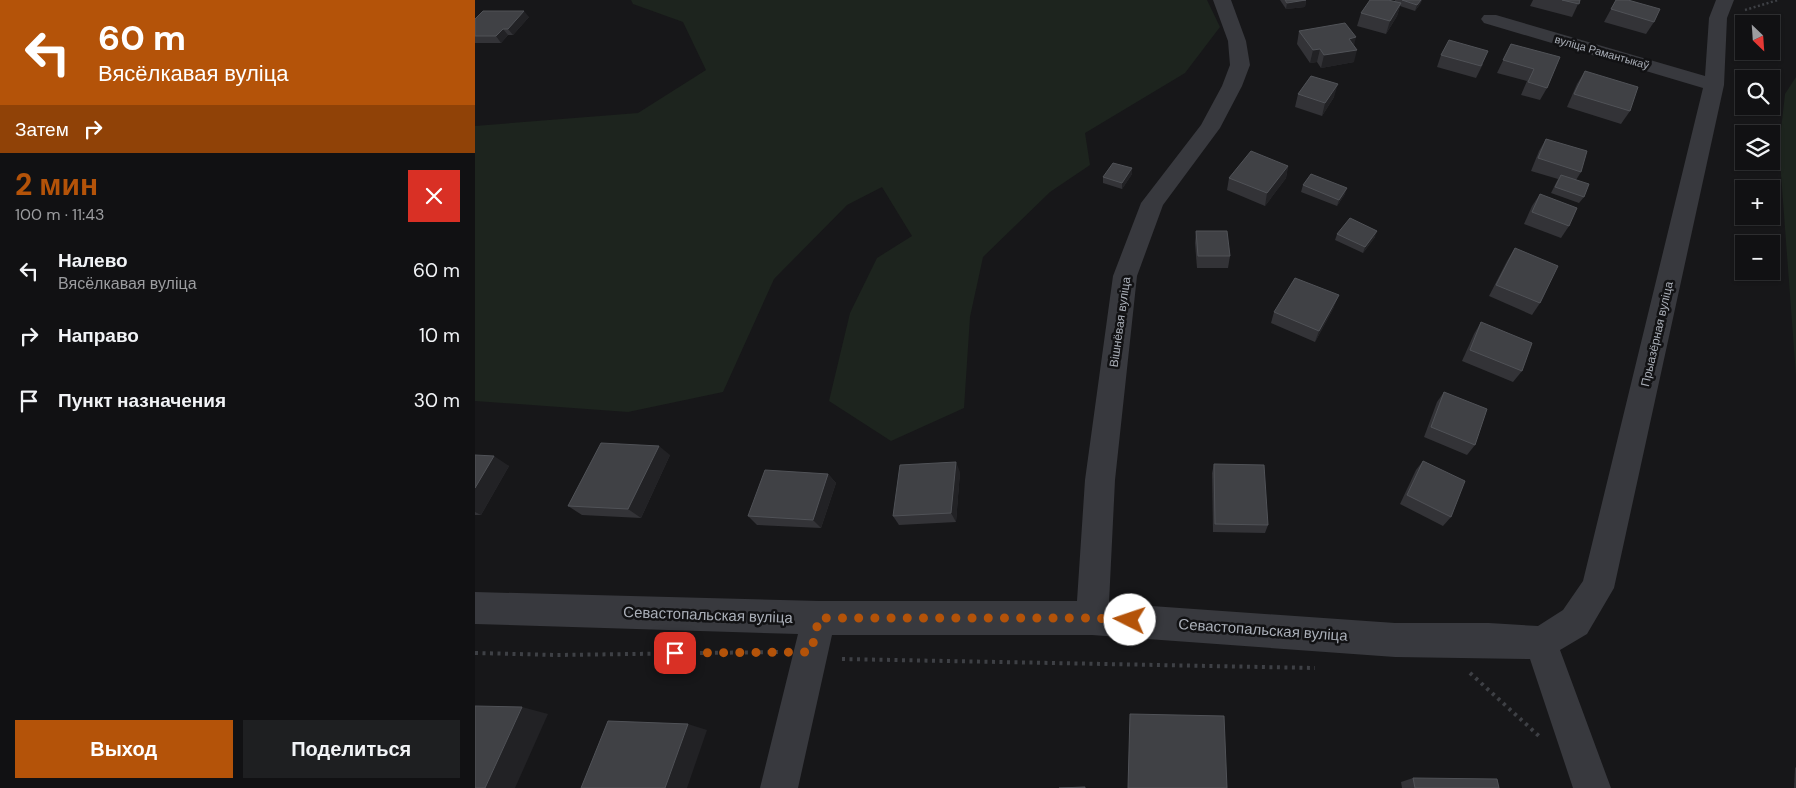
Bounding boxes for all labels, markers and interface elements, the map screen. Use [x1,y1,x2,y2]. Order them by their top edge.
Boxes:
text: 60 m [98,15,186,61]
north arrow [1735,15,1780,60]
map controls [1735,15,1780,280]
icon: left [15,20,80,85]
street label: вуліца Рамантыкаў [1553,32,1651,72]
text: Вясёлкавая вуліца [98,59,288,88]
button: search [1735,70,1780,115]
icon: right [79,115,107,143]
text: Затем [15,117,69,142]
button: layers [1735,125,1780,170]
text: 2 мин [15,165,98,204]
button: close [408,170,460,222]
button: + [1735,180,1780,225]
text: 100 m · 11:43 [15,204,104,225]
button: − [1735,235,1780,280]
text: Налево [58,248,128,273]
icon: left [15,257,43,285]
text: 60 m [413,258,460,283]
text: Вясёлкавая вуліца [58,273,197,294]
street label: Вішнёвая вуліца [1106,275,1134,368]
street label: Прыазёрная вуліца [1637,280,1677,388]
icon: right [15,322,43,350]
text: Направо [58,323,139,348]
text: 10 m [419,323,460,348]
icon: arrive [15,387,43,415]
text: Пункт назначения [58,388,226,413]
text: 30 m [414,388,460,413]
position arrow [1103,593,1155,645]
street label: Севастопальская вуліца [623,602,794,628]
street label: Севастопальская вуліца [1178,614,1349,646]
pin [654,632,696,674]
icon: arrive [661,639,689,667]
button: Выход [15,720,233,778]
button: Поделиться [243,720,460,778]

